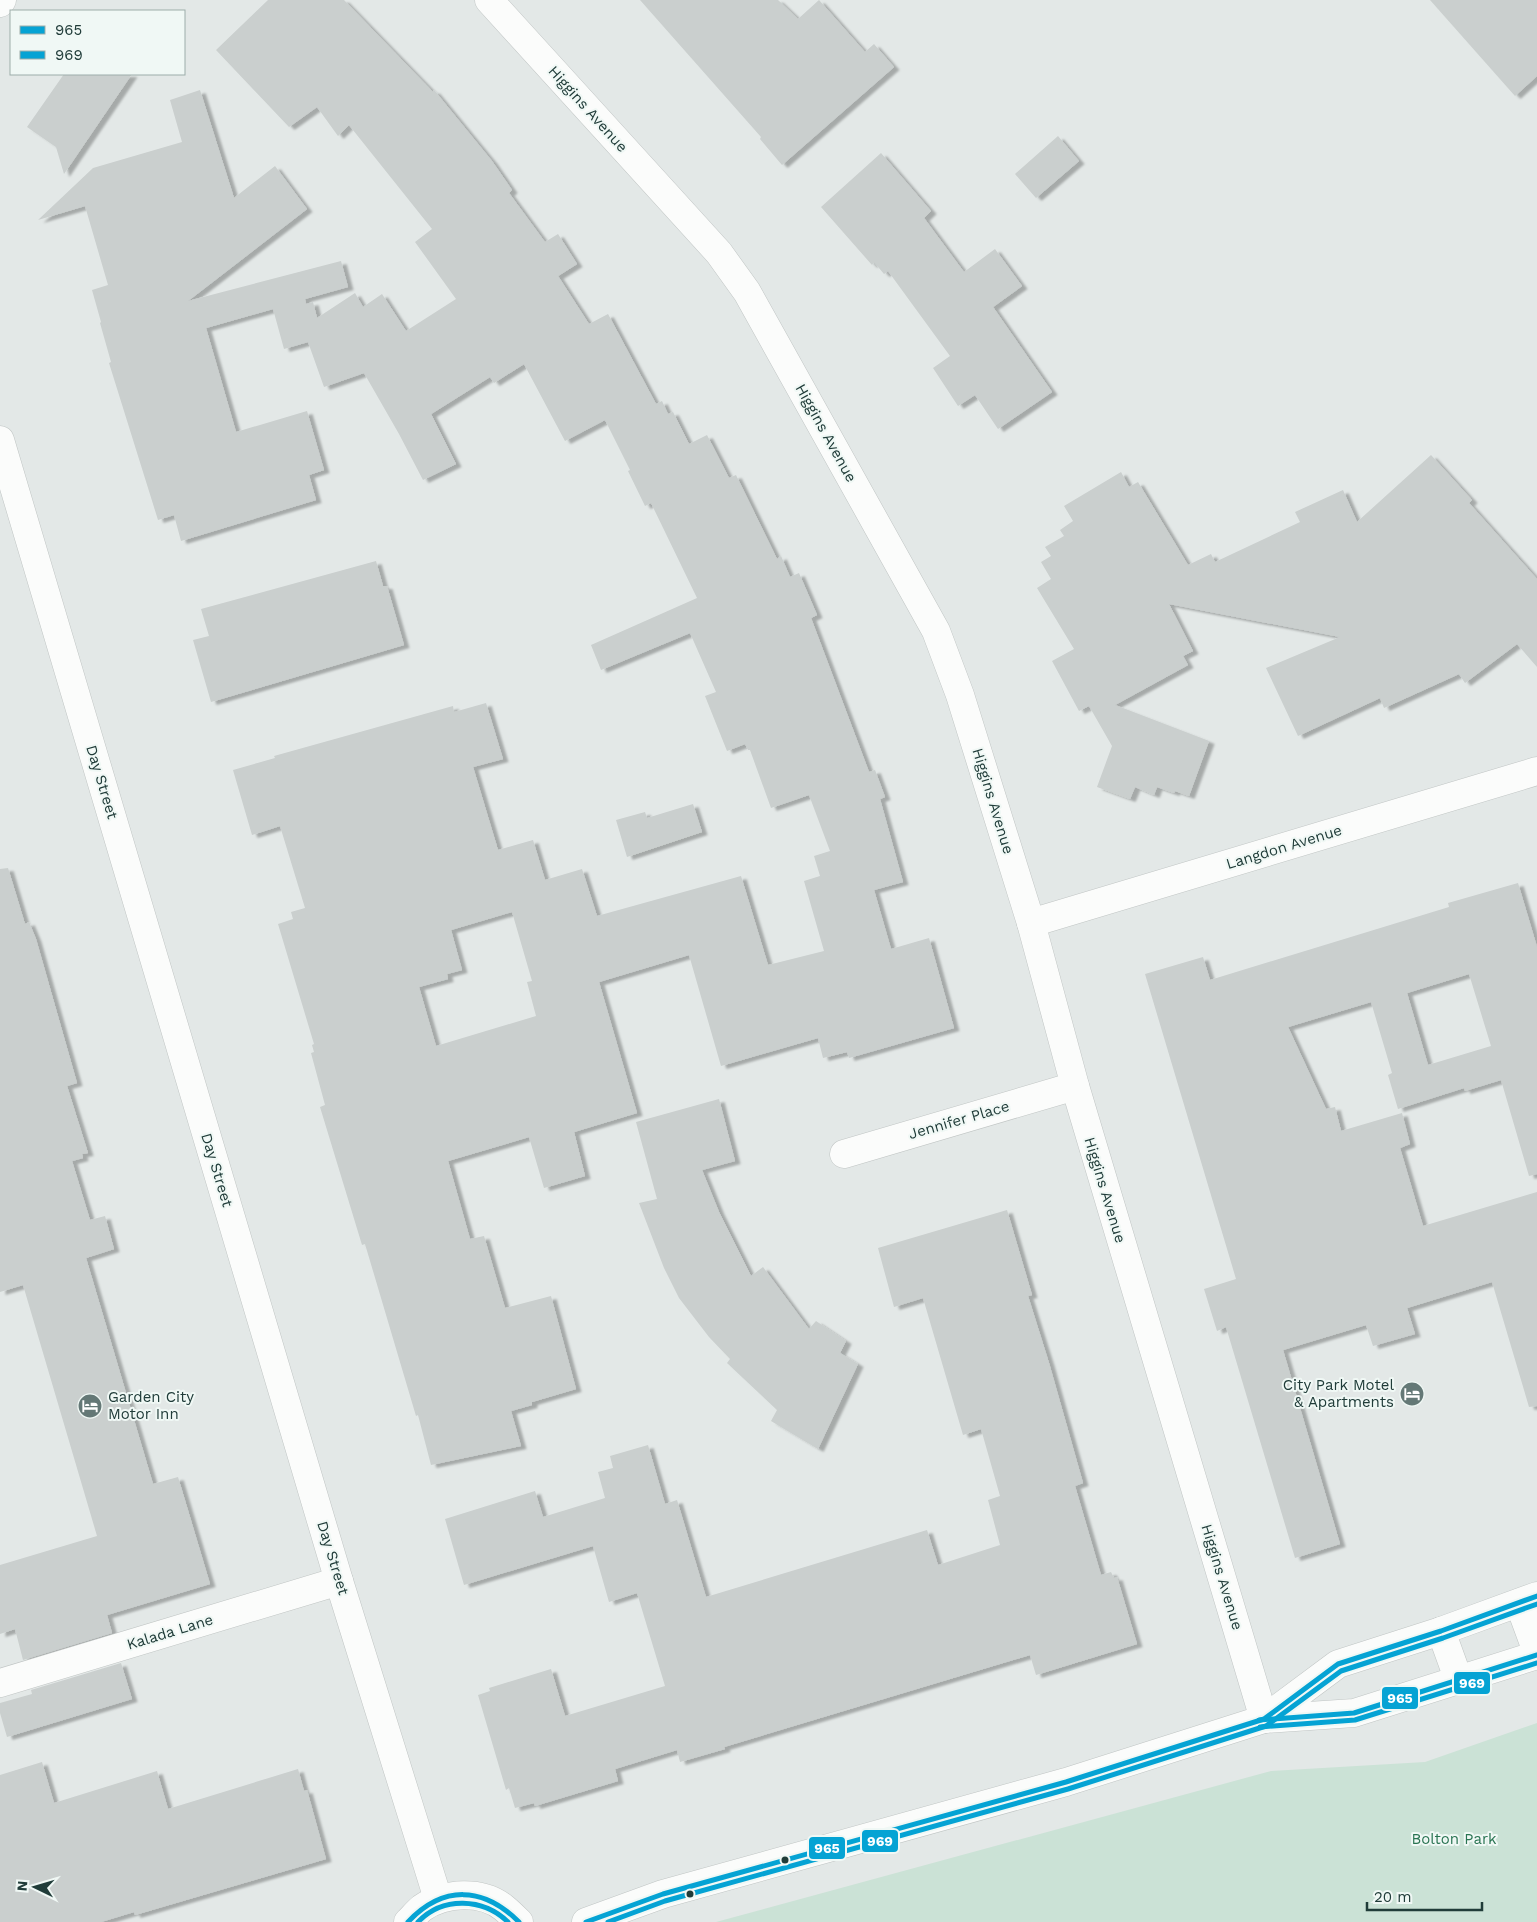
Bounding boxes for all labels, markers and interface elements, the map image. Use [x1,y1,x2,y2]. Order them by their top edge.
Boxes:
legend [10,10,185,75]
text: 965 [55,21,82,39]
text: 969 [55,46,83,64]
street label: Higgins Avenue [545,62,631,156]
street label: Higgins Avenue [792,381,860,485]
street label: Day Street [82,743,122,822]
street label: Higgins Avenue [968,746,1018,856]
street label: Langdon Avenue [1224,821,1344,873]
street label: Jennifer Place [906,1097,1012,1143]
street label: Day Street [197,1131,237,1210]
street label: Higgins Avenue [1080,1135,1130,1245]
place label: City Park Motel & Apartments [1283,1376,1394,1411]
hotel icon: City Park Motel & Apartments [1399,1381,1425,1407]
place label: Garden City Motor Inn [108,1388,194,1423]
hotel icon: Garden City Motor Inn [77,1393,103,1419]
street label: Day Street [313,1519,353,1598]
street label: Higgins Avenue [1197,1522,1247,1632]
street label: Kalada Lane [125,1610,215,1654]
line badge: 969 [1453,1671,1491,1695]
text: 969 [1459,1675,1485,1691]
line badge: 965 [1381,1686,1419,1710]
text: 965 [1387,1690,1413,1706]
line badge: 969 [861,1829,899,1853]
park label: Bolton Park [1411,1830,1497,1848]
text: 969 [867,1833,893,1849]
line badge: 965 [808,1836,846,1860]
text: 965 [814,1840,840,1856]
unlabelled marker [780,1855,790,1865]
north arrow [10,1862,60,1912]
text: N [14,1880,30,1892]
scale bar [1367,1880,1482,1912]
text: 20 m [1374,1888,1412,1906]
unlabelled marker [685,1889,695,1899]

